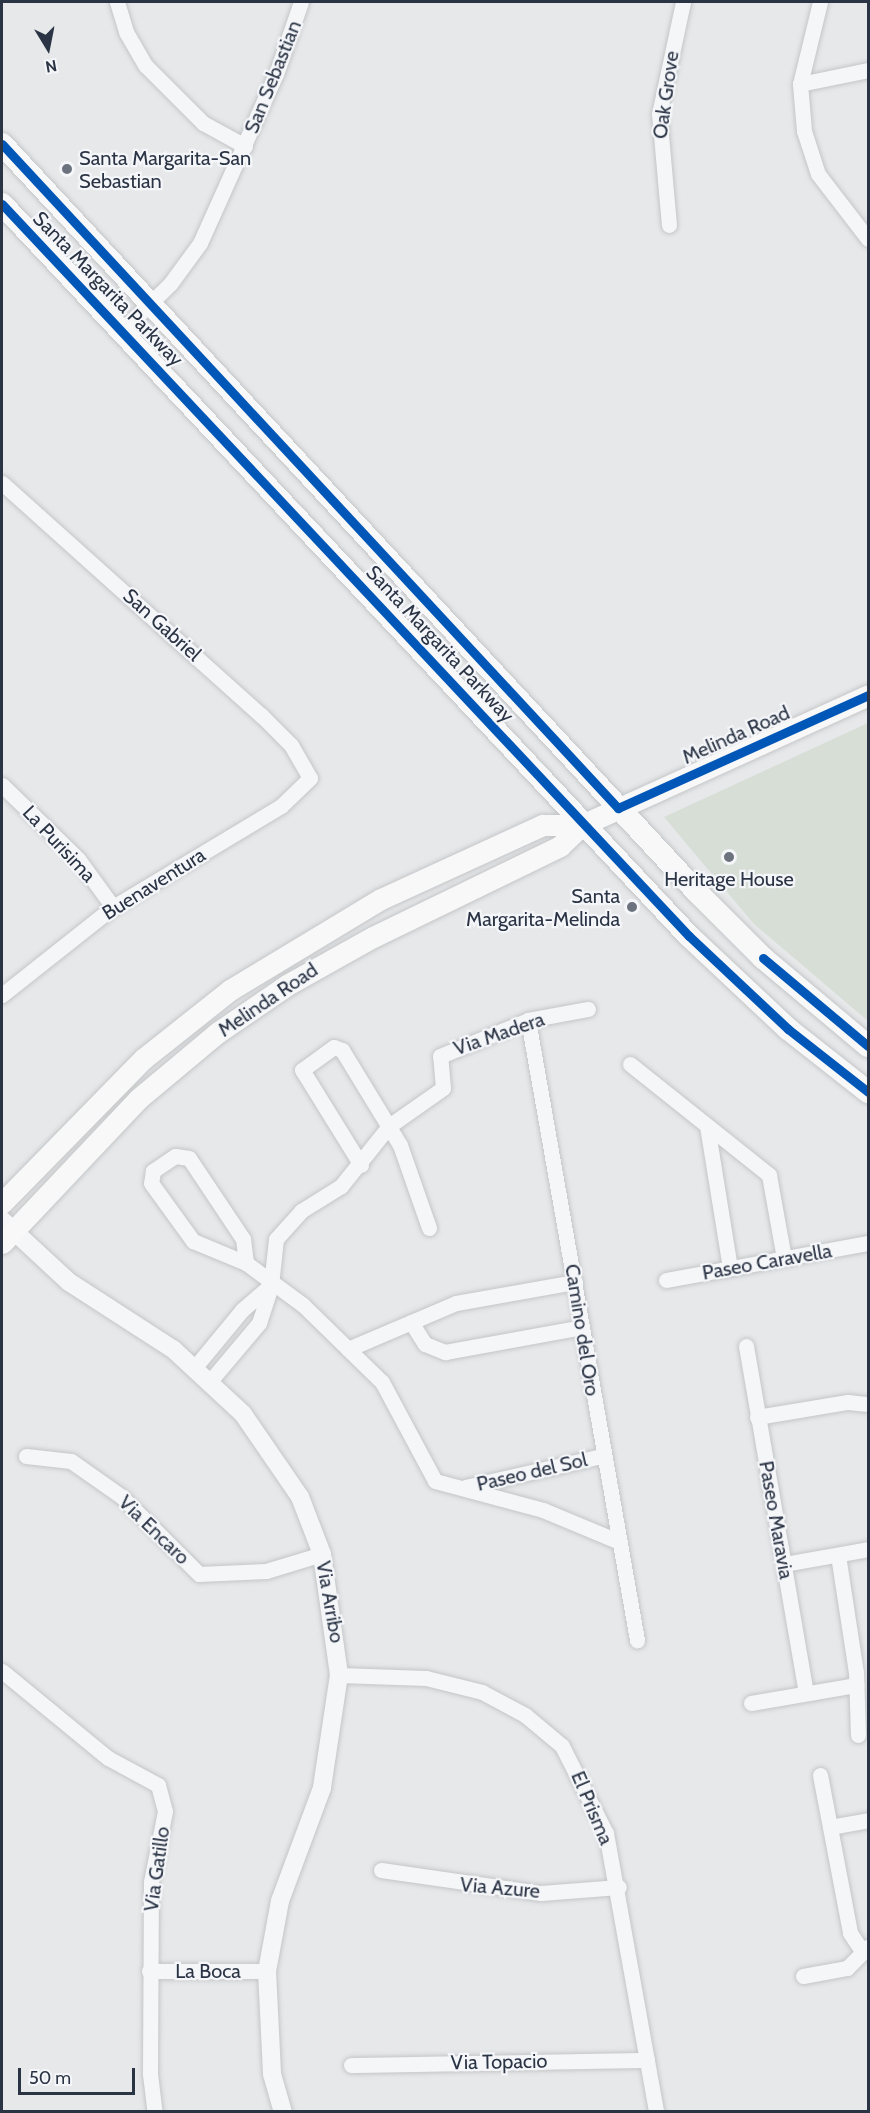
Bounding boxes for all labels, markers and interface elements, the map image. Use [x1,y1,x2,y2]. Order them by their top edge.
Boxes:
street label: San Sebastian [239,17,307,137]
north arrow [18,18,78,78]
street label: Oak Grove [648,50,684,140]
text: N [44,56,58,77]
place label: Santa Margarita-San Sebastian [79,146,251,193]
marker: Santa Margarita-San Sebastian [60,162,74,176]
street label: Santa Margarita Parkway [28,207,188,371]
street label: Santa Margarita Parkway [361,561,519,727]
street label: San Gabriel [118,584,206,666]
street label: Melinda Road [679,701,793,769]
street label: La Purisima [17,801,101,887]
street label: Buenaventura [98,843,210,925]
marker: Heritage House [722,850,736,864]
place label: Heritage House [664,867,794,891]
place label: Santa Margarita-Melinda [466,884,620,931]
marker: Santa Margarita-Melinda [625,900,639,914]
street label: Melinda Road [214,958,322,1042]
street label: Via Madera [451,1007,547,1061]
street label: Paseo Caravella [700,1239,834,1285]
street label: Camino del Oro [560,1262,604,1398]
street label: Paseo del Sol [474,1448,590,1496]
street label: Paseo Maravia [754,1459,798,1581]
street label: Via Encaro [114,1490,194,1570]
street label: Via Arribo [311,1559,349,1645]
street label: El Prisma [566,1768,618,1848]
street label: Via Gatillo [139,1825,175,1913]
street label: Via Azure [459,1873,541,1903]
street label: La Boca [175,1959,241,1983]
street label: Via Topacio [451,2049,547,2075]
scale bar [21,2056,138,2094]
text: 50 m [29,2067,71,2089]

